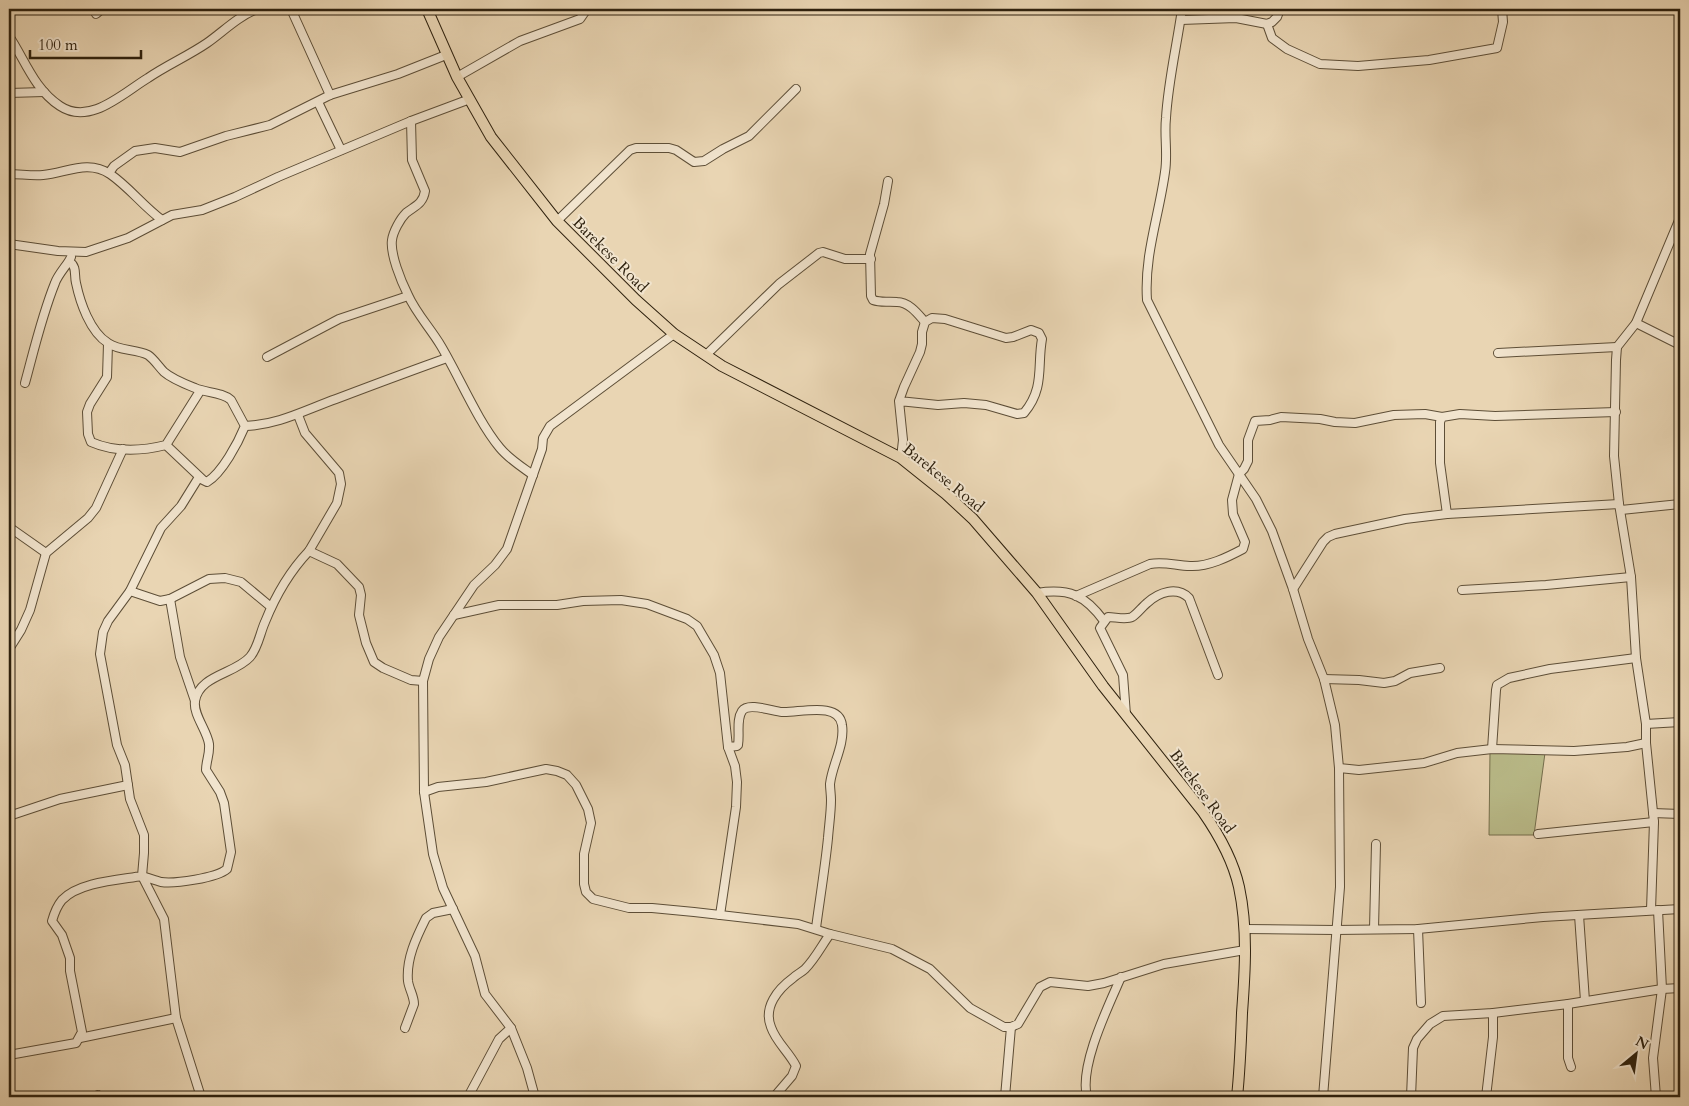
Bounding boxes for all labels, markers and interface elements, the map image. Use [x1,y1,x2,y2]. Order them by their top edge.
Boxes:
scale bar [30,28,141,60]
text: 100 m [38,35,78,55]
street label: Barekese Road [568,212,653,298]
street label: Barekese Road [898,438,989,518]
street label: Barekese Road [1164,745,1240,838]
north arrow [1612,1028,1662,1078]
text: N [1632,1032,1652,1054]

